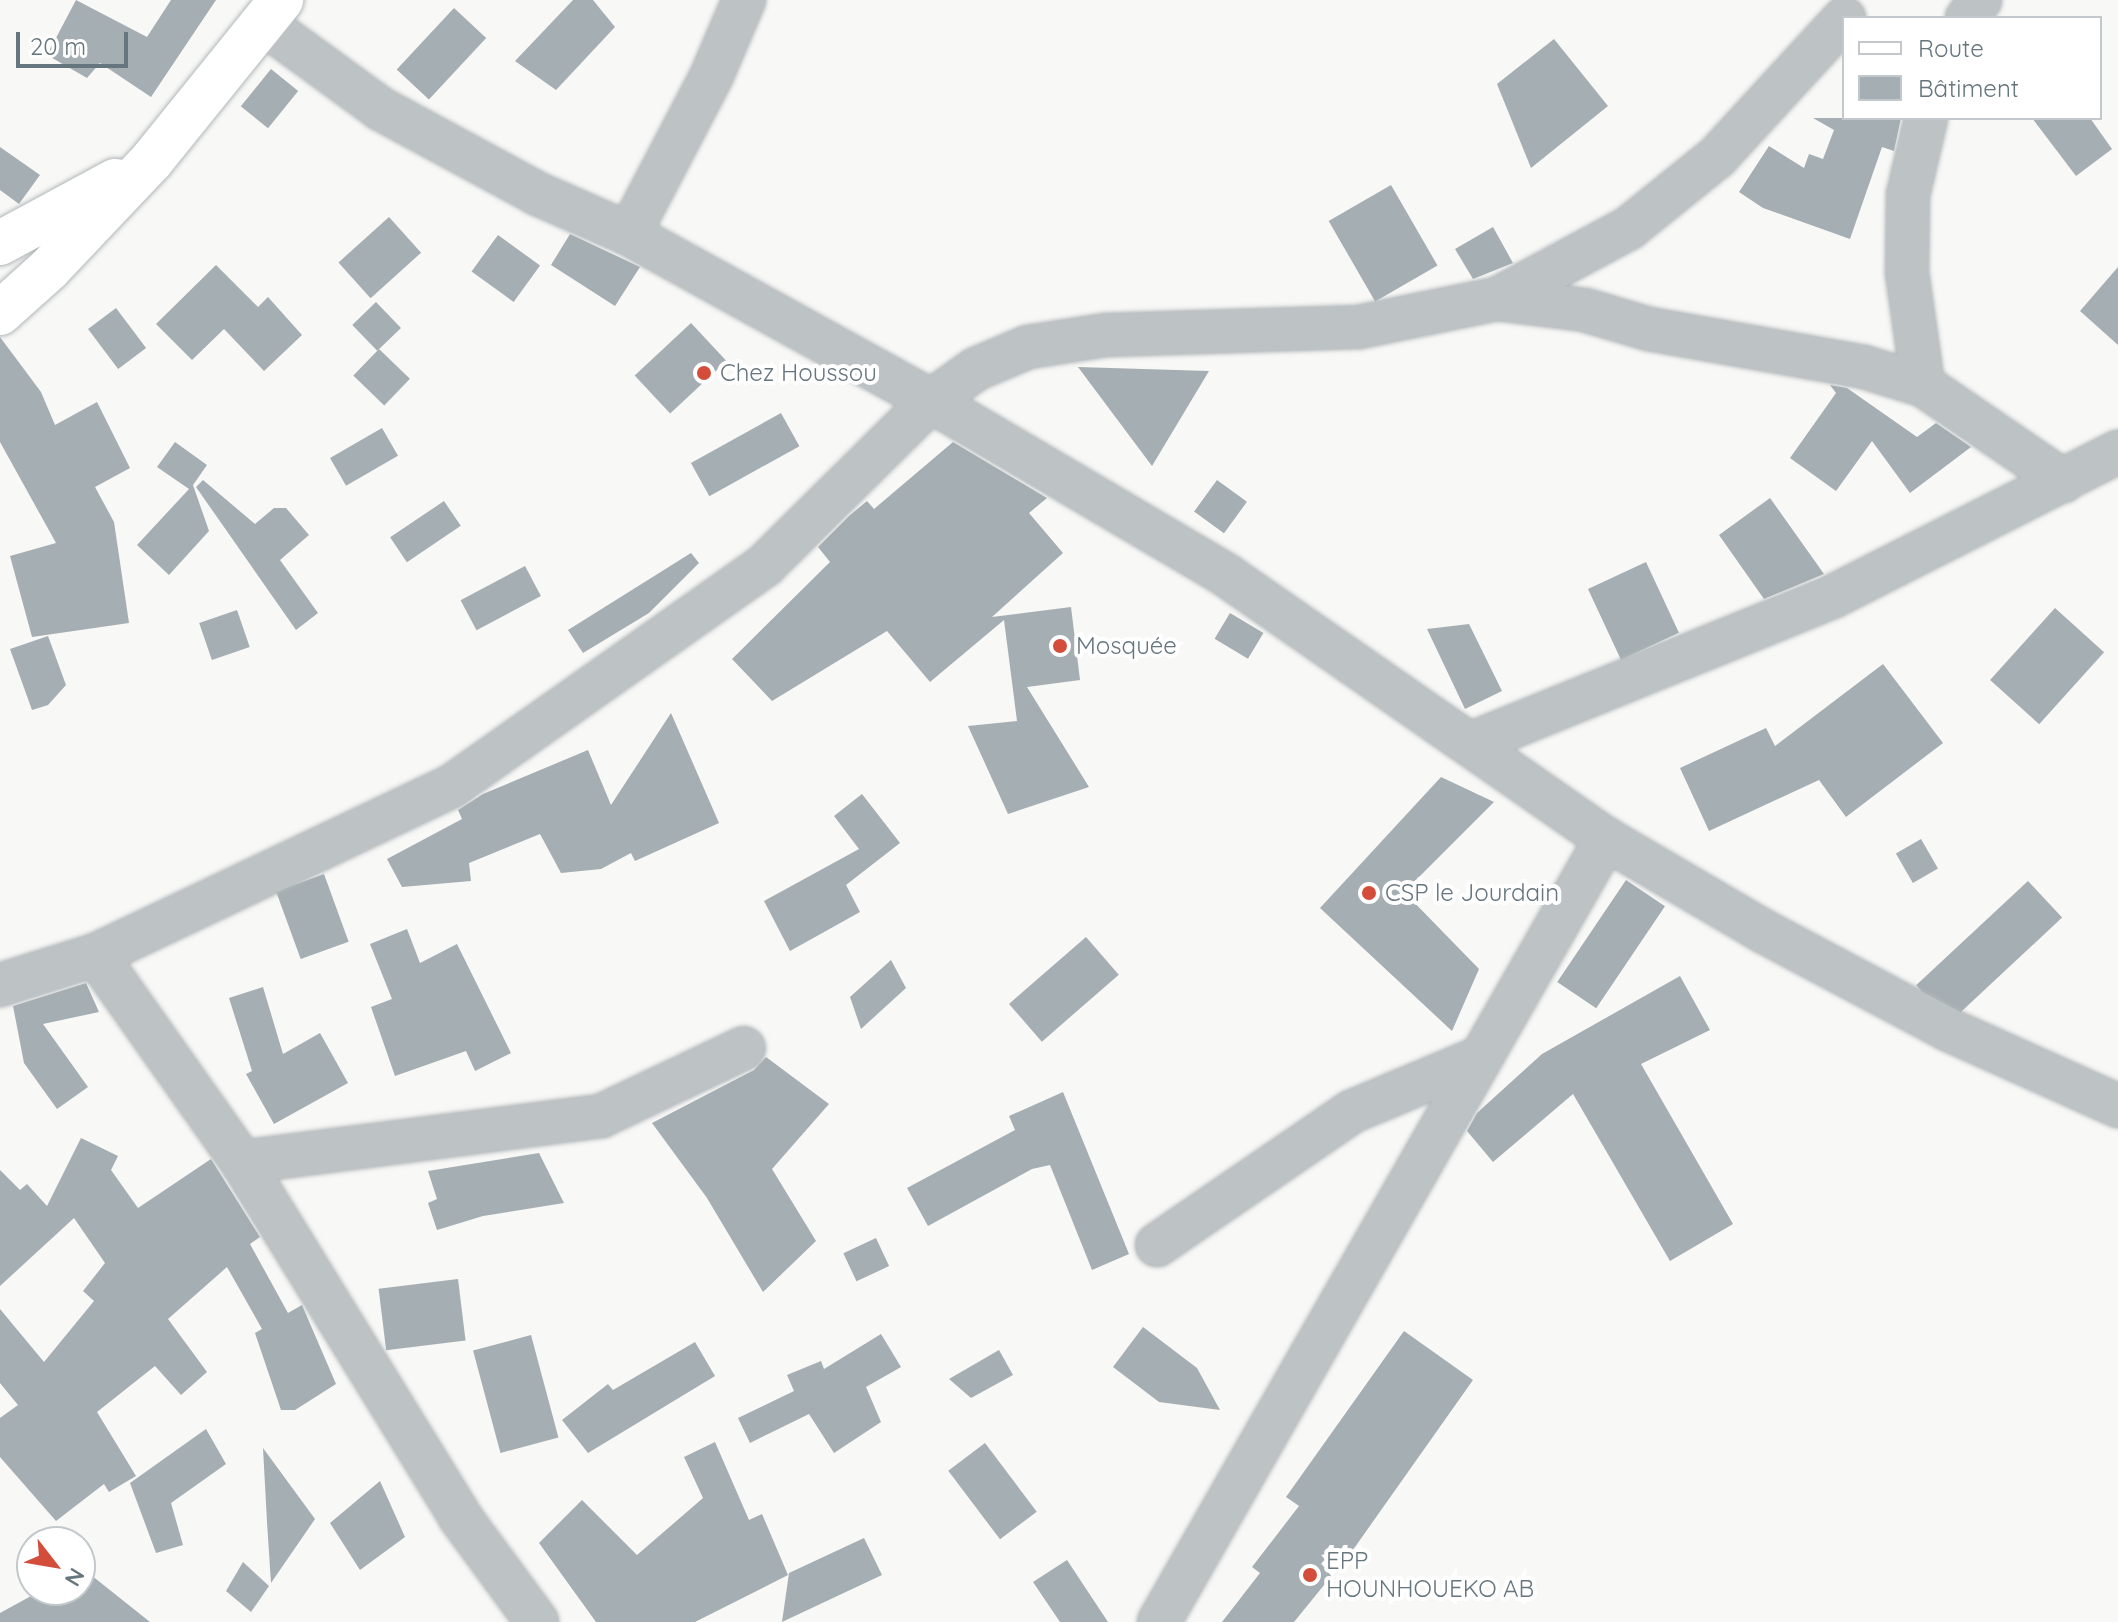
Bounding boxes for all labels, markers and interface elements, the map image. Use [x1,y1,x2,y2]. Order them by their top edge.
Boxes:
scale bar [20,16,132,66]
legend [1842,16,2102,120]
text: 20 m [30,31,86,61]
text: Route [1918,33,1984,63]
text: Bâtiment [1918,73,2019,103]
place label: Chez Houssou [720,359,877,387]
marker: Chez Houssou [695,364,713,382]
place label: Mosquée [1076,632,1177,660]
marker: Mosquée [1051,637,1069,655]
place label: CSP le Jourdain [1385,879,1559,907]
marker: CSP le Jourdain [1360,884,1378,902]
north arrow [16,1526,96,1606]
place label: EPP HOUNHOUEKO AB [1326,1547,1534,1603]
text: N [59,1563,91,1591]
marker: EPP HOUNHOUEKO AB [1301,1566,1319,1584]

